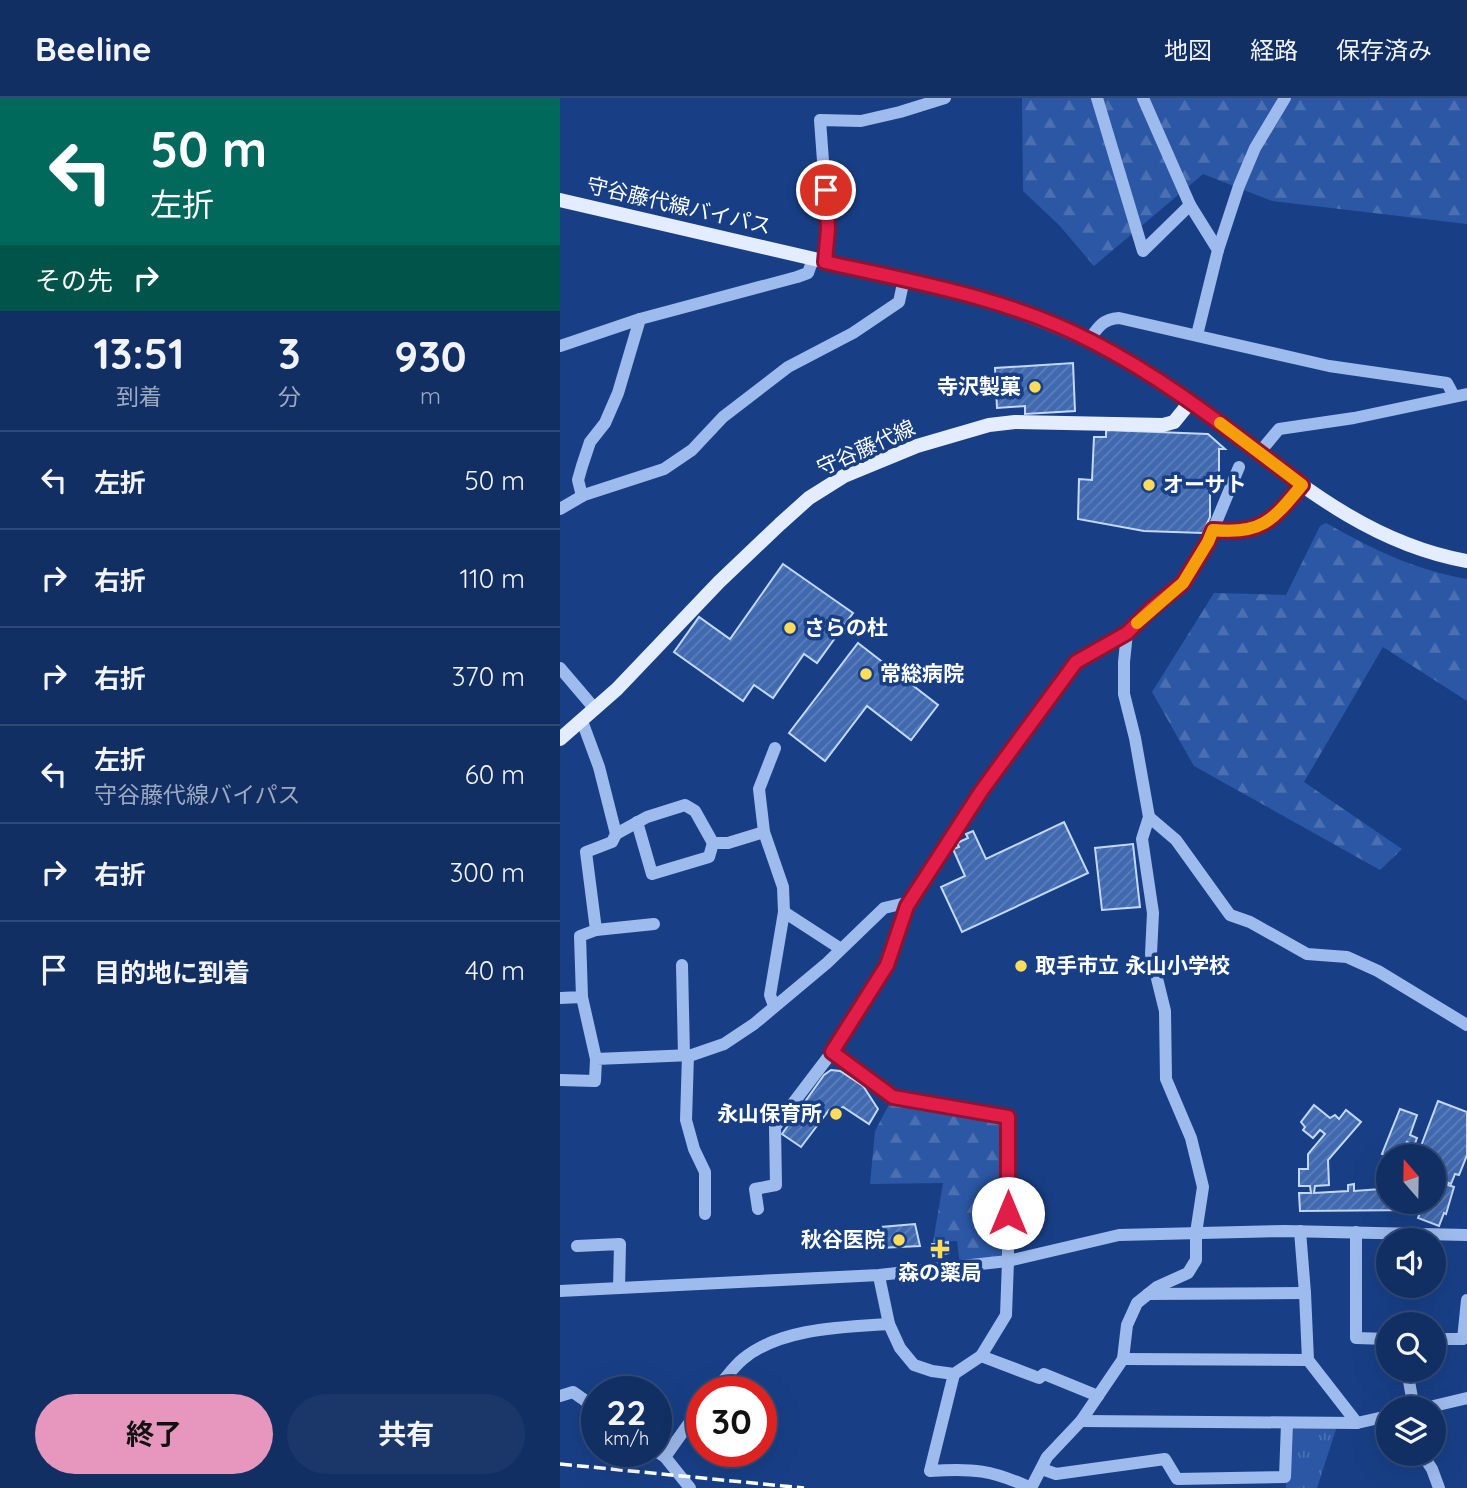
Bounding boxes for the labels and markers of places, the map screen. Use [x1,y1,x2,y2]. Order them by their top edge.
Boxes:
pin [796,160,856,220]
place label: 寺沢製菓 [937,373,1021,399]
marker: 寺沢製菓 [1027,379,1043,395]
place label: オーサト [1163,471,1247,497]
marker: オーサト [1141,477,1157,493]
place label: さらの杜 [804,614,888,640]
marker: さらの杜 [782,620,798,636]
place label: 常総病院 [880,660,964,686]
marker: 常総病院 [858,666,874,682]
place label: 取手市立 永山小学校 [1035,952,1230,978]
marker: 取手市立 永山小学校 [1013,958,1029,974]
place label: 永山保育所 [717,1100,822,1126]
marker: 永山保育所 [828,1106,844,1122]
place label: 秋谷医院 [801,1226,885,1252]
marker: 秋谷医院 [891,1232,907,1248]
marker: 森の薬局 [932,1241,948,1257]
place label: 森の薬局 [898,1259,982,1285]

